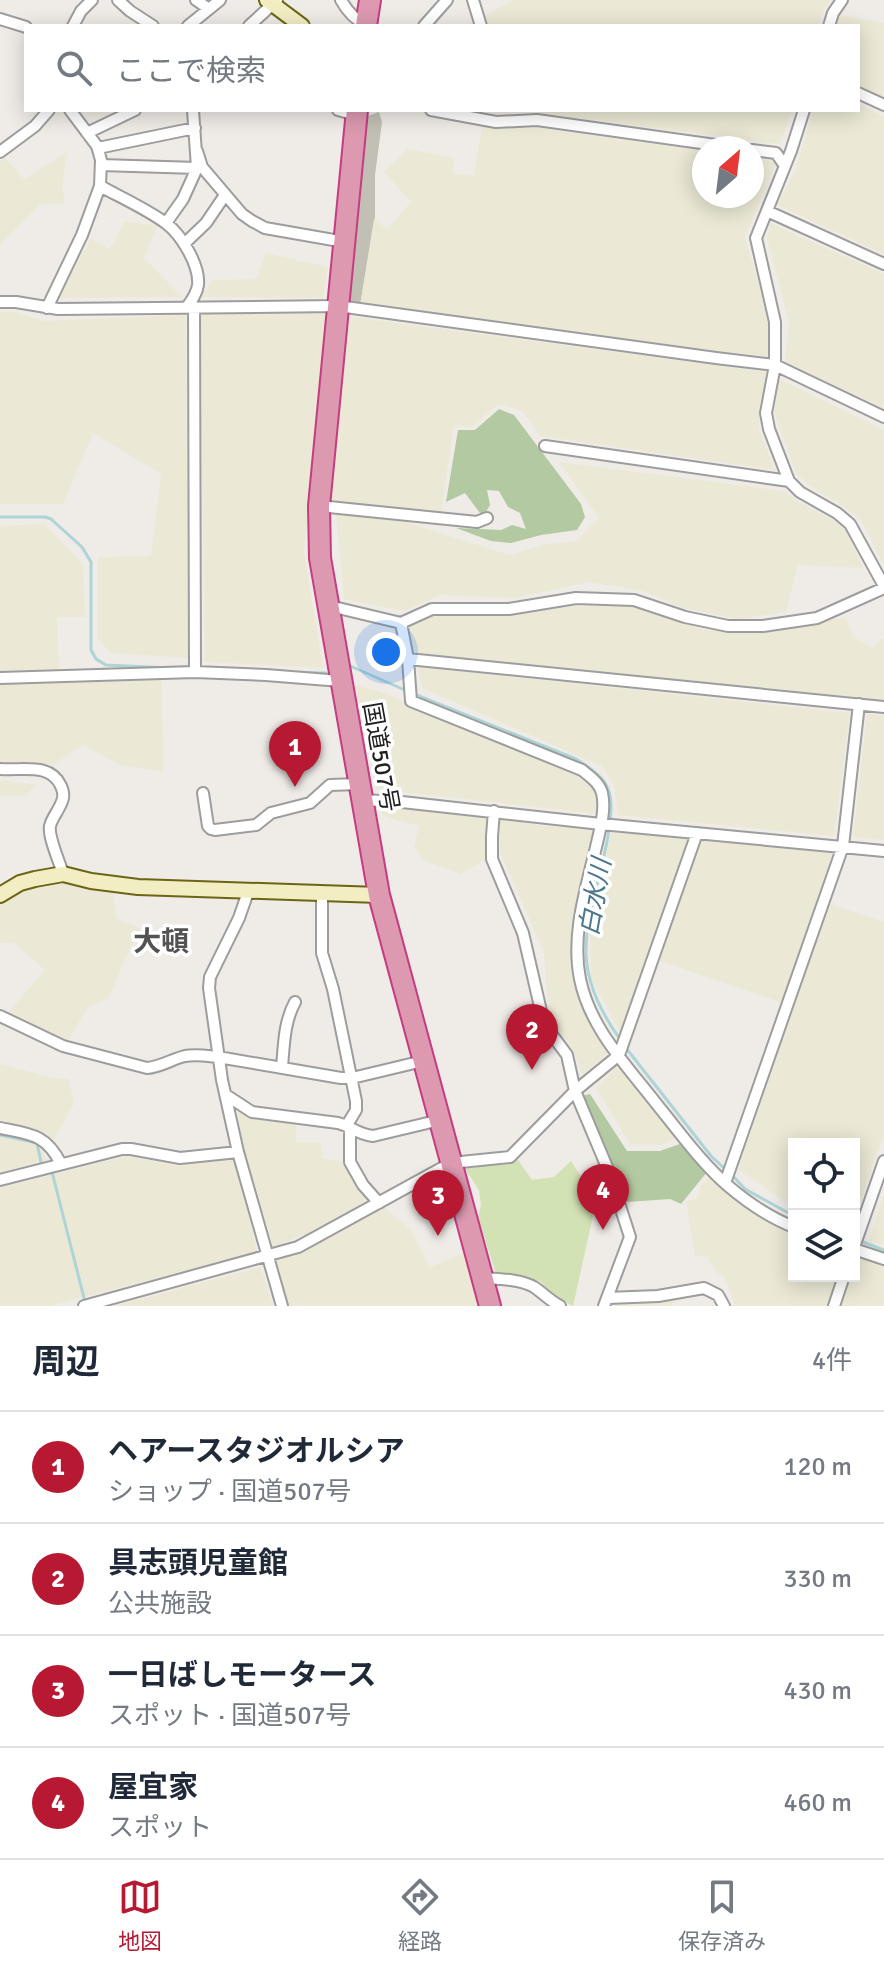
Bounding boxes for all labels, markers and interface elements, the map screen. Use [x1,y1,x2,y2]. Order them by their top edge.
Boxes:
search box [24,24,860,112]
icon: search [52,46,96,90]
text: ここで検索 [116,53,266,90]
north arrow [692,136,764,208]
your location [366,632,406,672]
street label: 国道507号 [357,700,405,814]
pin: 1 [269,721,321,787]
water label: 白水川 [573,853,619,938]
district label: 大頓 [133,925,189,959]
pin: 2 [506,1004,558,1070]
map controls [788,1138,860,1282]
button: locate [788,1138,860,1210]
pin: 4 [577,1164,629,1230]
pin: 3 [412,1170,464,1236]
button: layers [788,1210,860,1282]
text: 周辺 [32,1341,100,1383]
text: 4件 [812,1345,852,1377]
text: ヘアースタジオルシア [108,1433,405,1470]
text: 1 [51,1451,65,1483]
text: 120 m [783,1451,852,1483]
text: ショップ · 国道507号 [108,1476,351,1508]
text: 具志頭児童館 [108,1545,288,1582]
text: 2 [51,1563,65,1595]
text: 330 m [783,1563,852,1595]
text: 公共施設 [108,1588,212,1620]
text: 一日ばしモータース [108,1657,377,1694]
text: 3 [51,1675,65,1707]
text: 430 m [783,1675,852,1707]
text: スポット · 国道507号 [108,1700,351,1732]
text: 屋宜家 [108,1769,198,1806]
text: 4 [51,1787,65,1819]
text: 460 m [783,1787,852,1819]
text: スポット [108,1812,212,1844]
tab: 地図 [118,1875,162,1955]
tab: 経路 [398,1875,442,1955]
tab: 保存済み [678,1875,766,1955]

